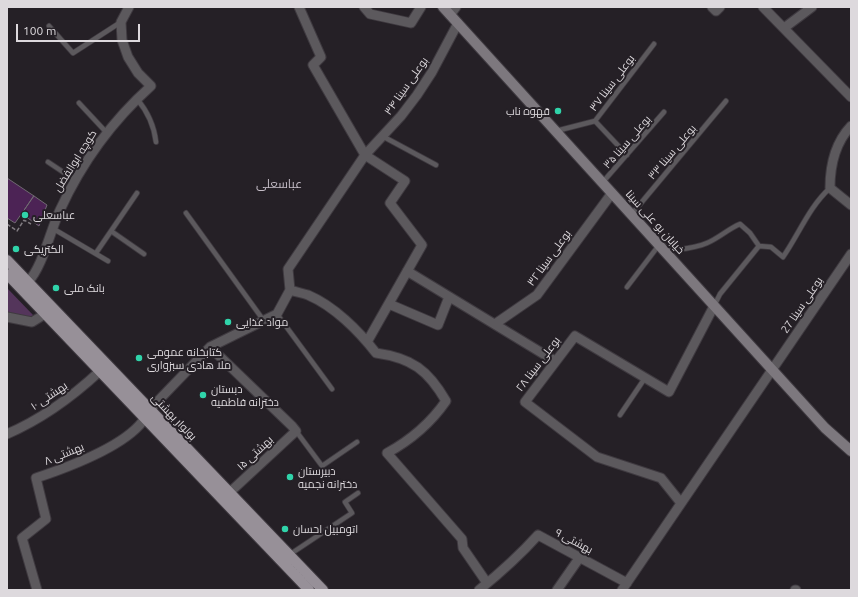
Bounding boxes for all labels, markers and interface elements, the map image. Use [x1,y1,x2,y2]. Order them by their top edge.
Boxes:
scale bar [18,16,142,42]
text: 100 m [23,24,56,37]
street label: بوعلی سینا ۳۷ [587,52,637,114]
street label: بوعلی سینا ۳۴ [381,55,431,117]
place label: قهوه ناب [506,104,550,118]
marker: قهوه ناب [553,106,563,116]
street label: بوعلی سینا ۳۵ [600,113,654,171]
street label: بوعلی سینا ۳۳ [645,122,699,182]
street label: کوچه ابوالفضل [51,128,99,194]
district label: عباسعلی [256,177,302,191]
street label: خیابان بو علی سینا [623,187,687,257]
place label: عباسعلی [33,208,75,222]
marker: عباسعلی [20,210,30,220]
street label: بوعلی سینا ۳۲ [524,227,574,289]
place label: الکتریکی [24,242,64,256]
marker: الکتریکی [11,244,21,254]
street label: بوعلی سینا 27 [778,274,826,336]
place label: بانک ملی [64,281,105,295]
marker: بانک ملی [51,283,61,293]
place label: مواد غذایی [236,315,288,329]
marker: مواد غذایی [223,317,233,327]
street label: بوعلی سینا ۲۸ [513,334,563,394]
place label: کتابخانه عمومی ملا هادی سبزواری [147,345,231,371]
marker: کتابخانه عمومی ملا هادی سبزواری [134,353,144,363]
street label: بهشتی ۱۰ [28,379,70,413]
place label: دبستان دخترانه فاطمیه [211,382,279,408]
marker: دبستان دخترانه فاطمیه [198,390,208,400]
street label: بولوار بهشتی [149,391,199,443]
street label: بهشتی ۱۵ [234,433,276,473]
street label: بهشتی ۸ [42,440,86,468]
place label: دبیرستان دخترانه نجمیه [298,464,357,490]
marker: دبیرستان دخترانه نجمیه [285,472,295,482]
place label: اتومبیل احسان [293,522,358,536]
marker: اتومبیل احسان [280,524,290,534]
street label: بهشتی ۹ [553,526,595,556]

